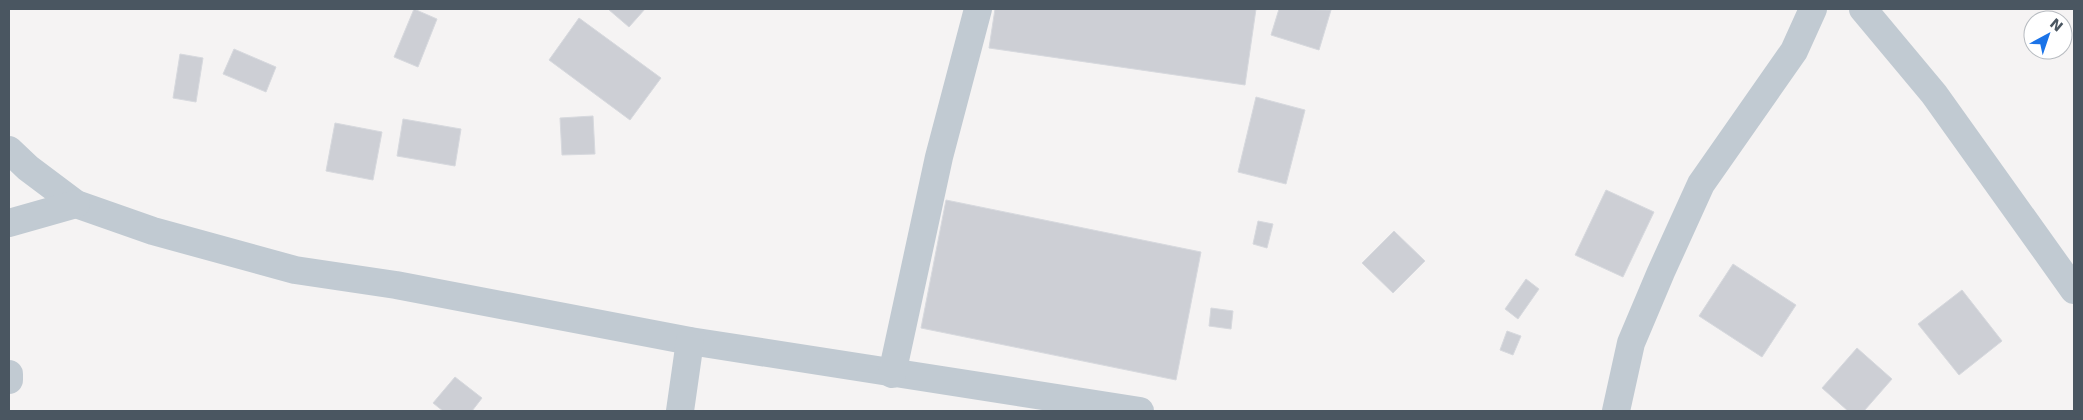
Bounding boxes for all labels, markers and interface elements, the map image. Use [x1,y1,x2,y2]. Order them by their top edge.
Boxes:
north arrow [2023,10,2073,60]
text: N [2047,15,2066,35]

